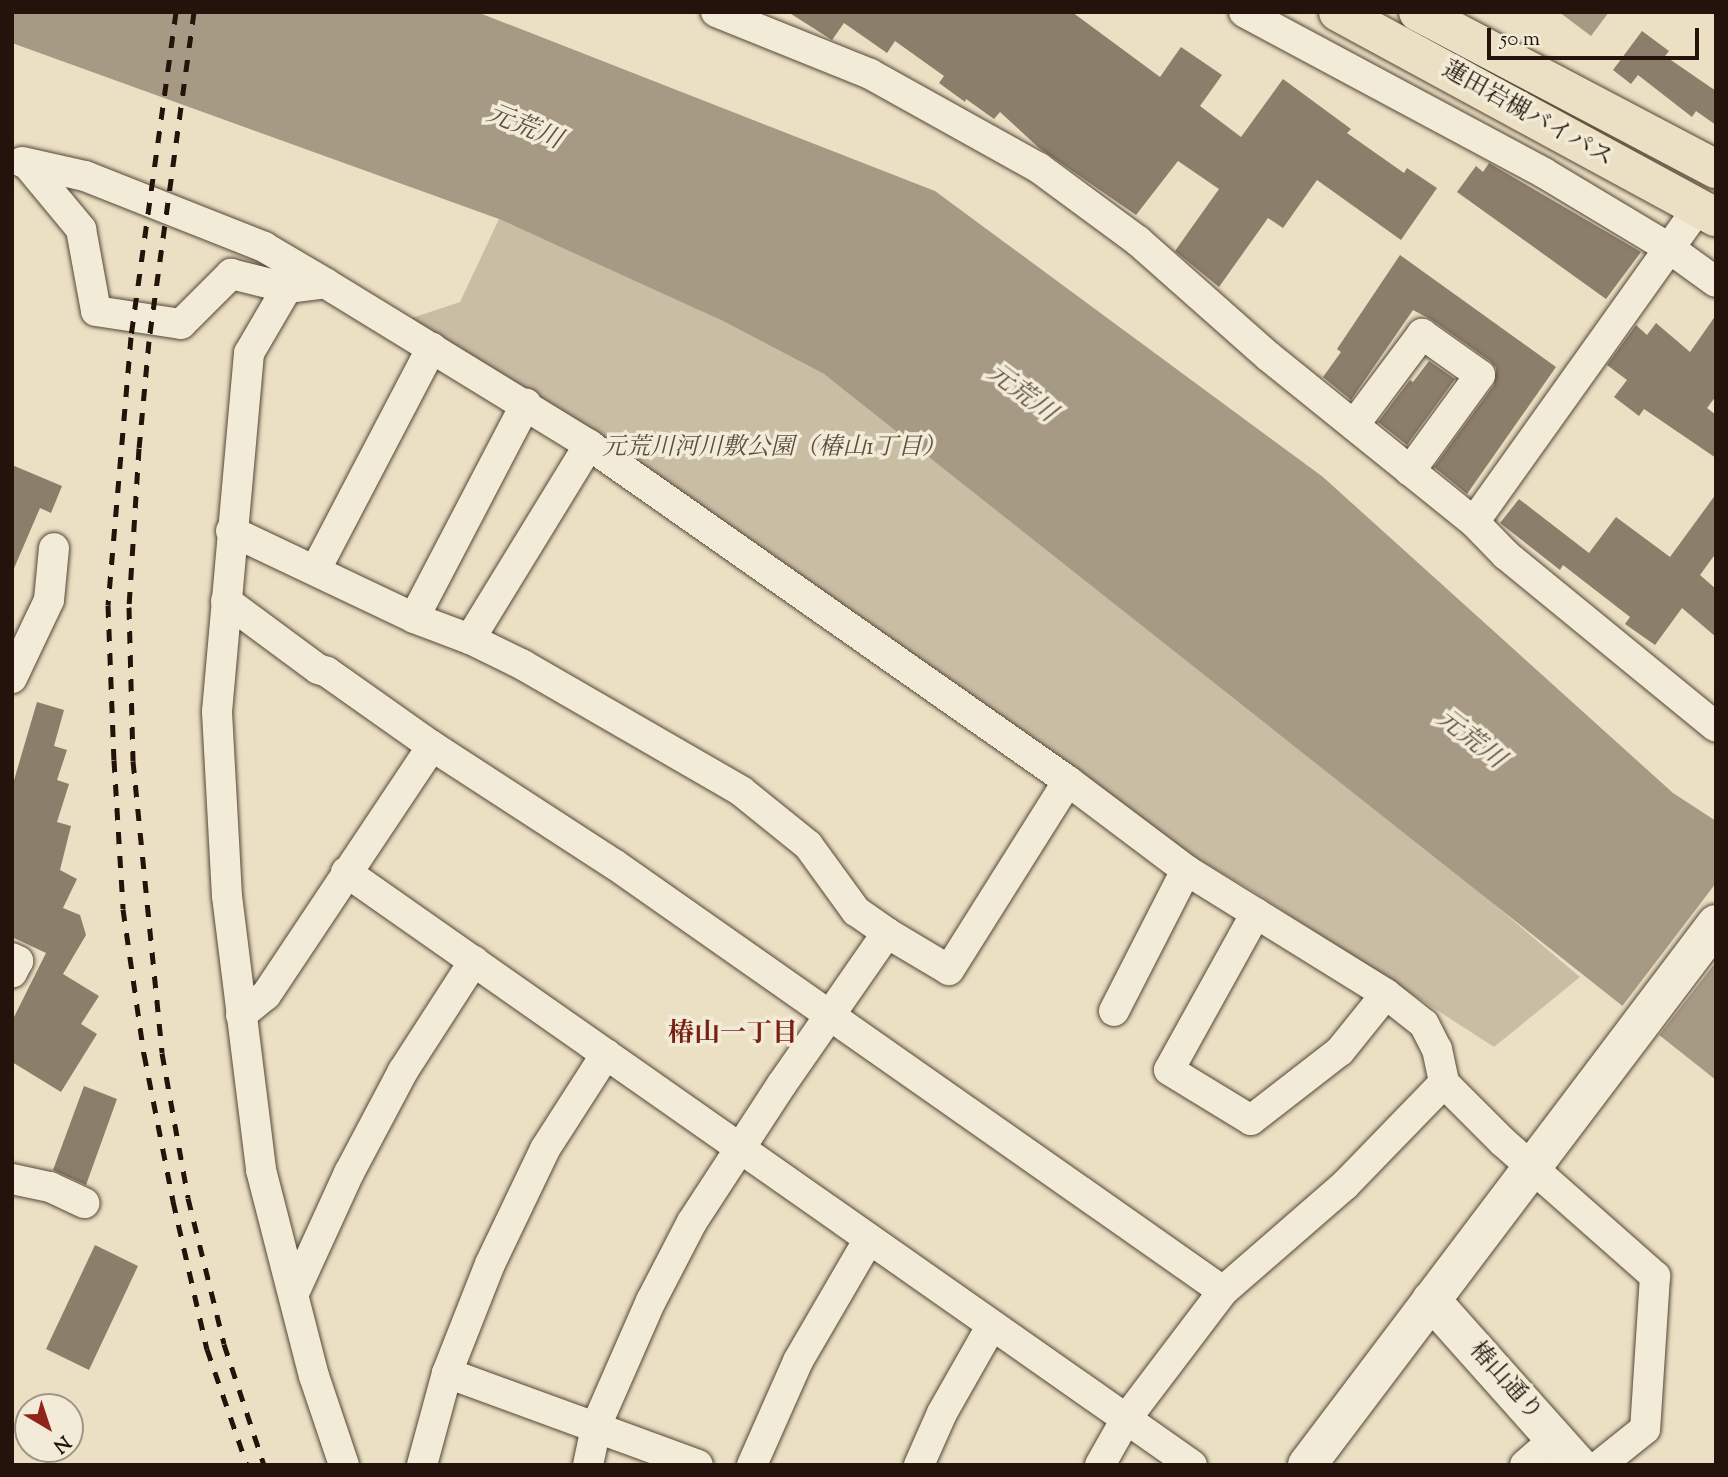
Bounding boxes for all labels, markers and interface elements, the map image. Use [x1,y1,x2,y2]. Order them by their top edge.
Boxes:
scale bar [1490,14,1702,58]
text: 50 m [1500,25,1540,55]
street label: 蓮田岩槻バイパス [1436,56,1618,174]
water label: 元荒川 [482,99,566,157]
water label: 元荒川 [980,358,1062,430]
park label: 元荒川河川敷公園（椿山1丁目） [602,435,946,463]
water label: 元荒川 [1430,704,1510,776]
district label: 椿山一丁目 [668,1019,798,1051]
street label: 椿山通り [1462,1337,1548,1427]
north arrow [14,1393,84,1463]
text: N [47,1428,76,1458]

